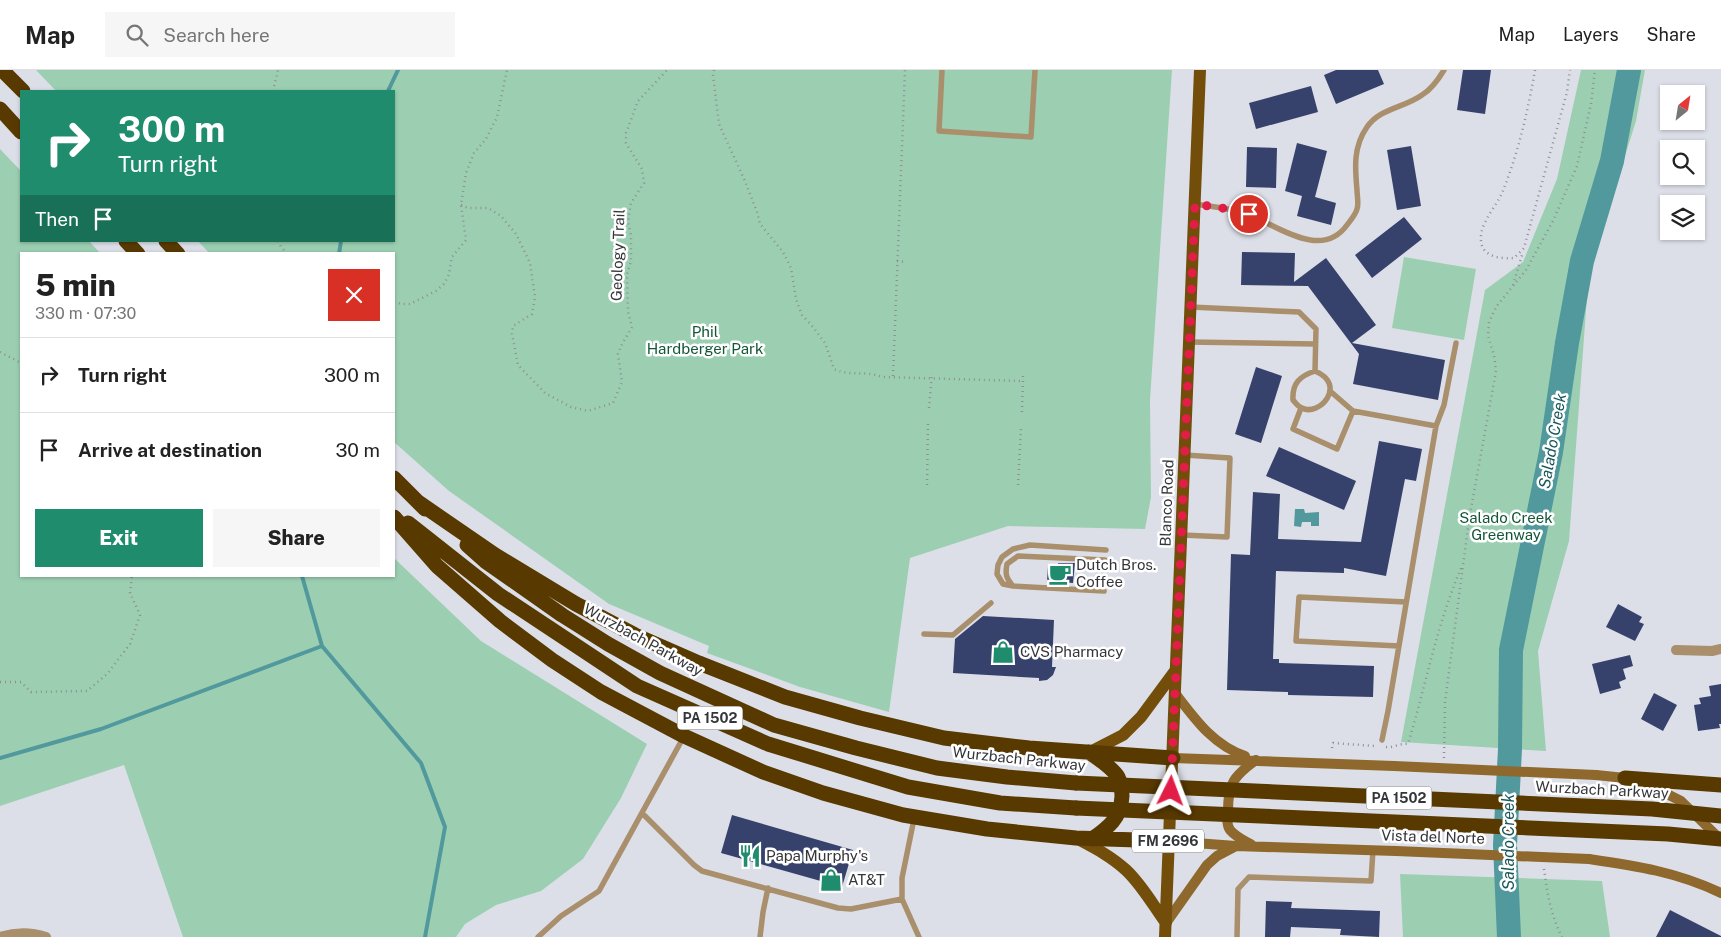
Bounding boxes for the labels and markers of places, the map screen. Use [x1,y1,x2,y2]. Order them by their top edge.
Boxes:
pin [1228,193,1270,235]
place label: Dutch Bros. Coffee [1076,556,1156,590]
cafe icon: Dutch Bros. Coffee [1047,561,1073,587]
shop icon: CVS Pharmacy [990,639,1016,665]
place label: CVS Pharmacy [1020,643,1123,660]
restaurant icon: Papa Murphy's [737,843,763,869]
place label: Papa Murphy's [766,847,868,864]
shop icon: AT&T [818,867,844,893]
place label: AT&T [848,871,885,888]

